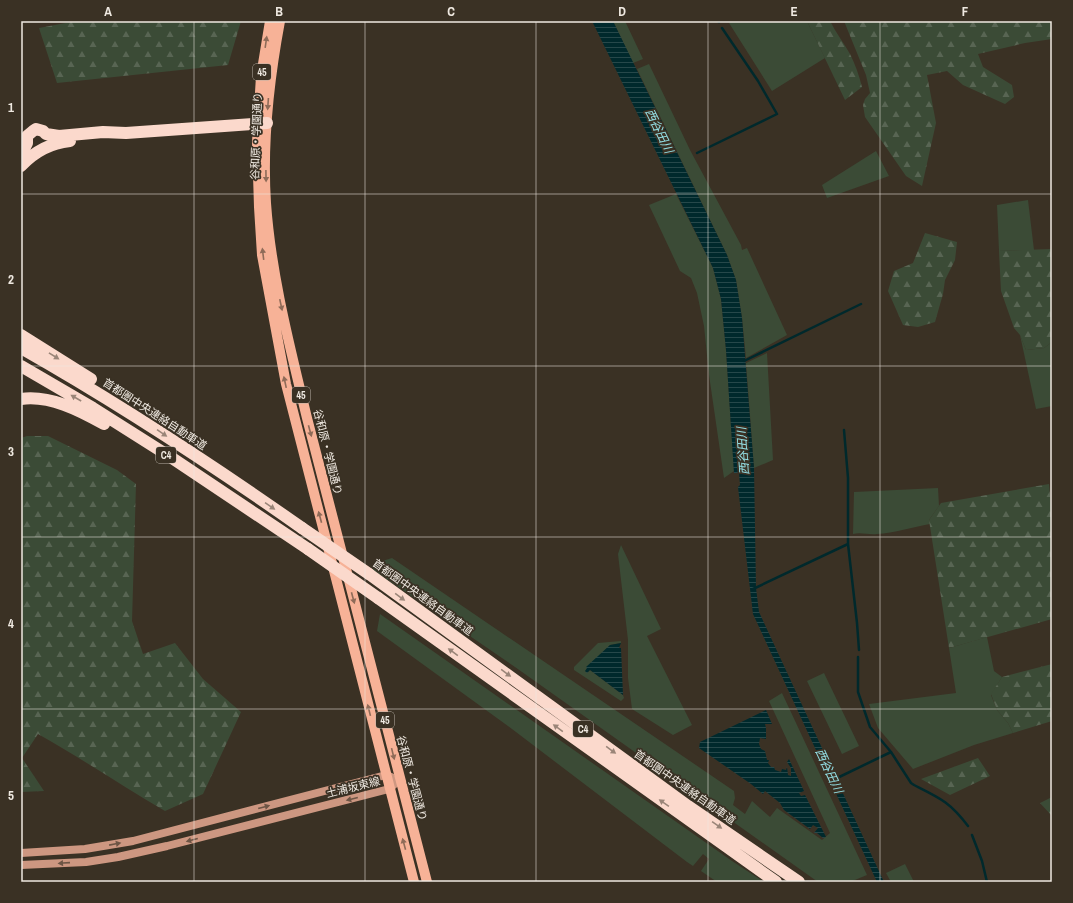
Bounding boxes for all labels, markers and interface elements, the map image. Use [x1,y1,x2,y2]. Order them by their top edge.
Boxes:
text: A [104,3,112,20]
text: B [275,3,283,20]
text: C [447,3,455,20]
text: D [618,3,626,20]
text: E [790,3,798,20]
text: F [962,3,969,20]
one-way arrow [263,36,269,48]
road number: 45 [253,64,271,80]
street label: 谷和原・学園通り [247,92,265,180]
one-way arrow [265,98,272,110]
text: 1 [8,99,14,116]
water label: 西谷田川 [641,106,678,158]
one-way arrow [263,170,269,183]
one-way arrow [259,248,266,260]
text: 2 [8,271,14,288]
one-way arrow [278,299,284,311]
one-way arrow [49,352,59,360]
street label: 首都圏中央連絡自動車道 [100,375,210,453]
one-way arrow [282,376,288,388]
road number: 45 [292,387,310,403]
one-way arrow [70,395,82,402]
street label: 谷和原・学園通り [311,408,345,496]
one-way arrow [308,425,314,438]
water label: 西谷田川 [733,425,753,476]
one-way arrow [156,430,168,437]
text: 3 [8,443,14,460]
road number: C4 [156,447,176,463]
one-way arrow [265,502,275,510]
one-way arrow [316,510,322,523]
street label: 首都圏中央連絡自動車道 [370,556,476,638]
one-way arrow [351,592,357,604]
one-way arrow [395,593,406,601]
text: 4 [8,615,14,632]
one-way arrow [447,648,458,656]
one-way arrow [500,669,511,678]
one-way arrow [366,704,372,717]
road number: 45 [376,712,394,728]
road number: C4 [573,721,593,737]
one-way arrow [553,724,564,732]
street label: 谷和原・学園通り [394,734,430,822]
one-way arrow [606,746,616,754]
water label: 西谷田川 [812,746,847,798]
street label: 首都圏中央連絡自動車道 [631,747,739,827]
one-way arrow [391,748,397,760]
street label: 土浦坂東線 [325,774,381,800]
text: 5 [8,787,14,804]
one-way arrow [346,796,358,802]
one-way arrow [659,799,670,807]
one-way arrow [258,804,270,810]
one-way arrow [711,821,722,829]
one-way arrow [185,837,197,843]
one-way arrow [400,838,406,851]
one-way arrow [109,841,122,847]
one-way arrow [58,860,70,867]

